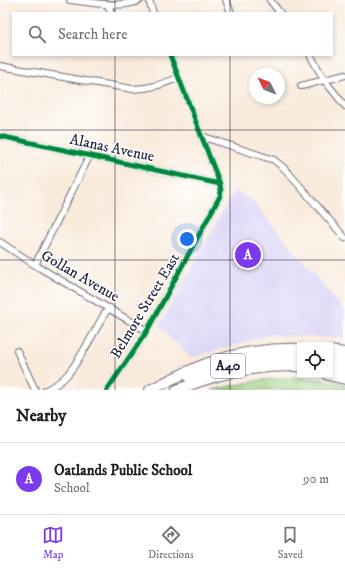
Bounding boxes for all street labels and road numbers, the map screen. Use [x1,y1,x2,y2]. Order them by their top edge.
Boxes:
street label: Alanas Avenue [68,130,156,166]
street label: Gollan Avenue [37,246,123,306]
street label: Belmore Street East [106,250,184,362]
road number: A40 [211,354,245,378]

